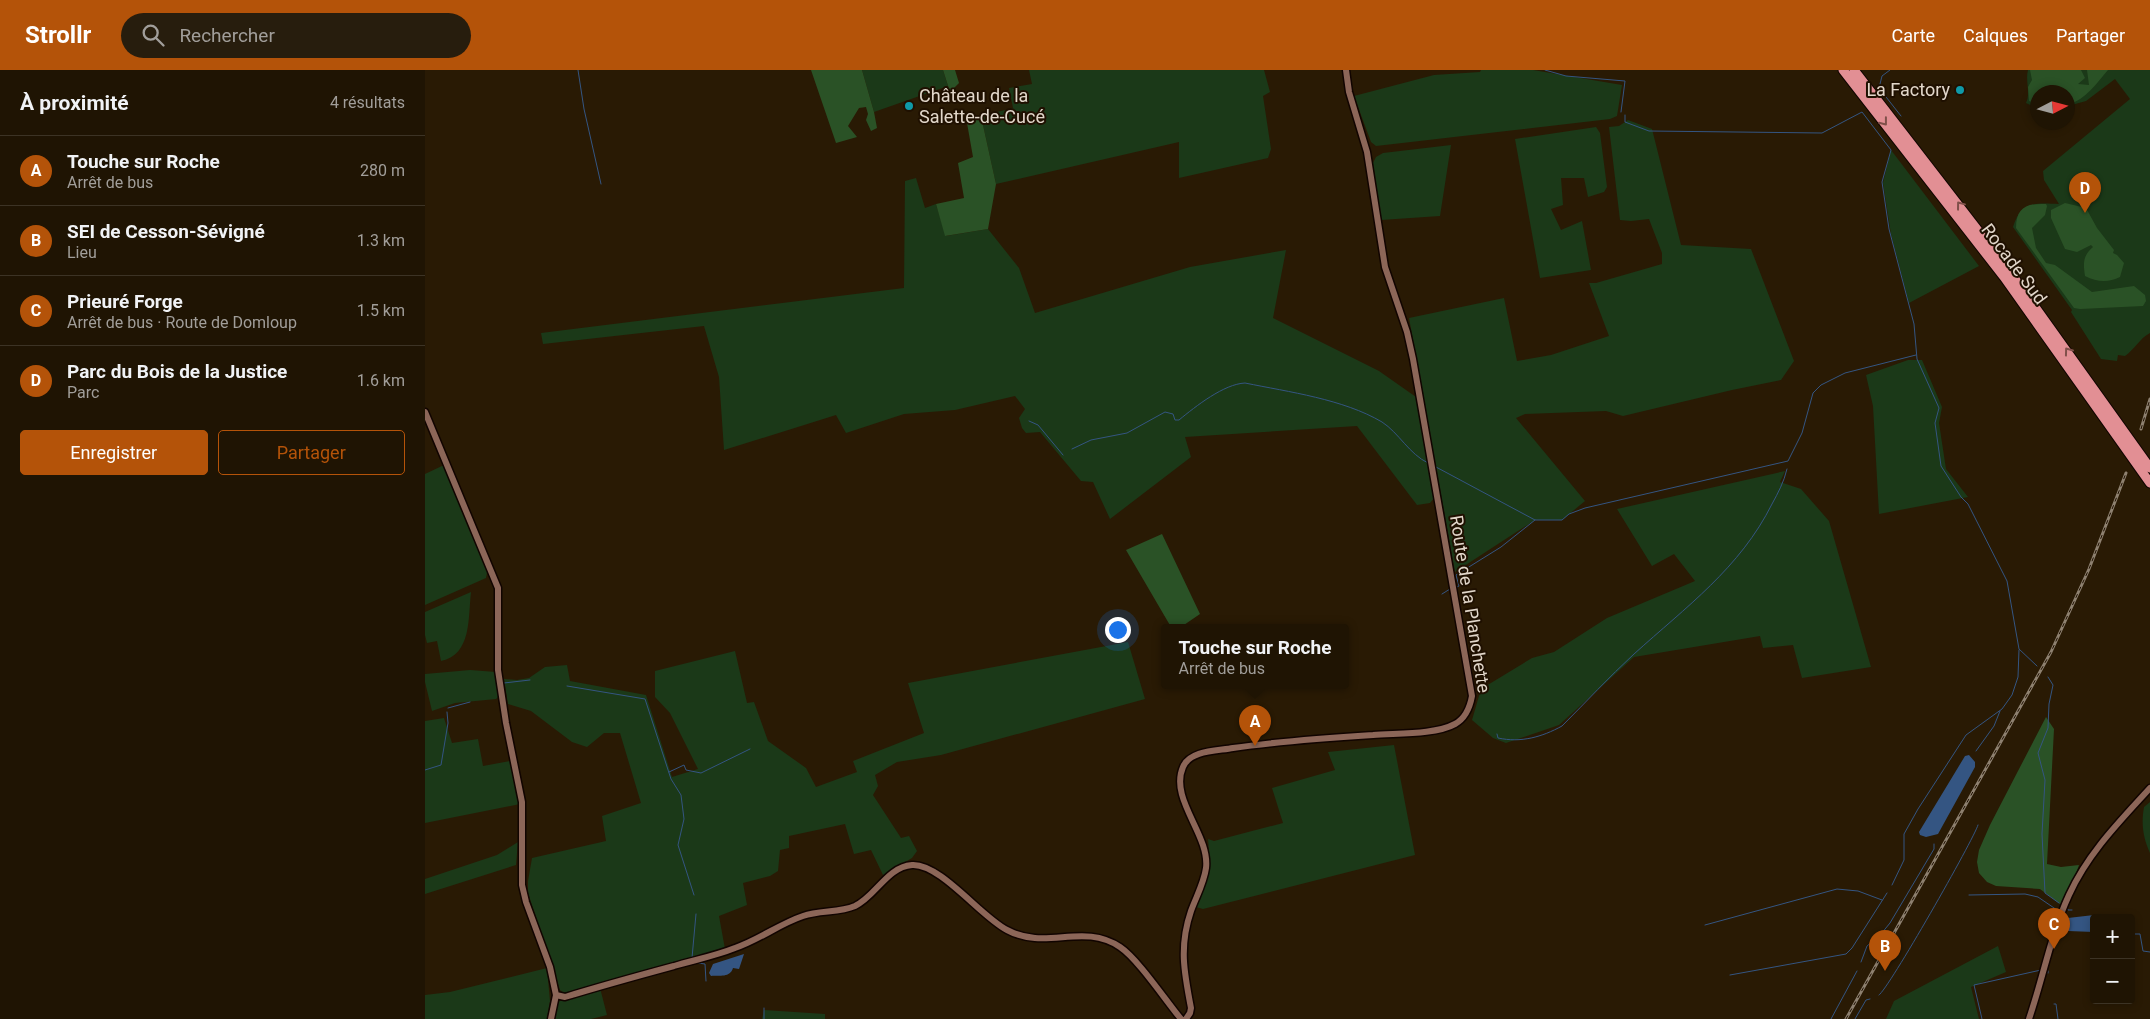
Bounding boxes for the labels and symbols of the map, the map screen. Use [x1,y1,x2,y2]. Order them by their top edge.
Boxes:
place label: La Factory [1866,79,1950,100]
marker: La Factory [1954,84,1966,96]
place label: Château de la Salette-de-Cucé [919,85,1045,127]
north arrow [2030,85,2075,130]
marker: Château de la Salette-de-Cucé [903,100,915,112]
one-way arrow [1879,116,1887,125]
pin: D [2069,172,2101,213]
one-way arrow [1957,201,1966,211]
street label: Rocade Sud [1977,219,2052,308]
one-way arrow [2065,347,2074,357]
street label: Route de la Planchette [1446,514,1495,694]
your location [1105,617,1131,643]
pin: A [1239,705,1271,746]
pin: C [2038,908,2070,949]
pin: B [1869,930,1901,971]

